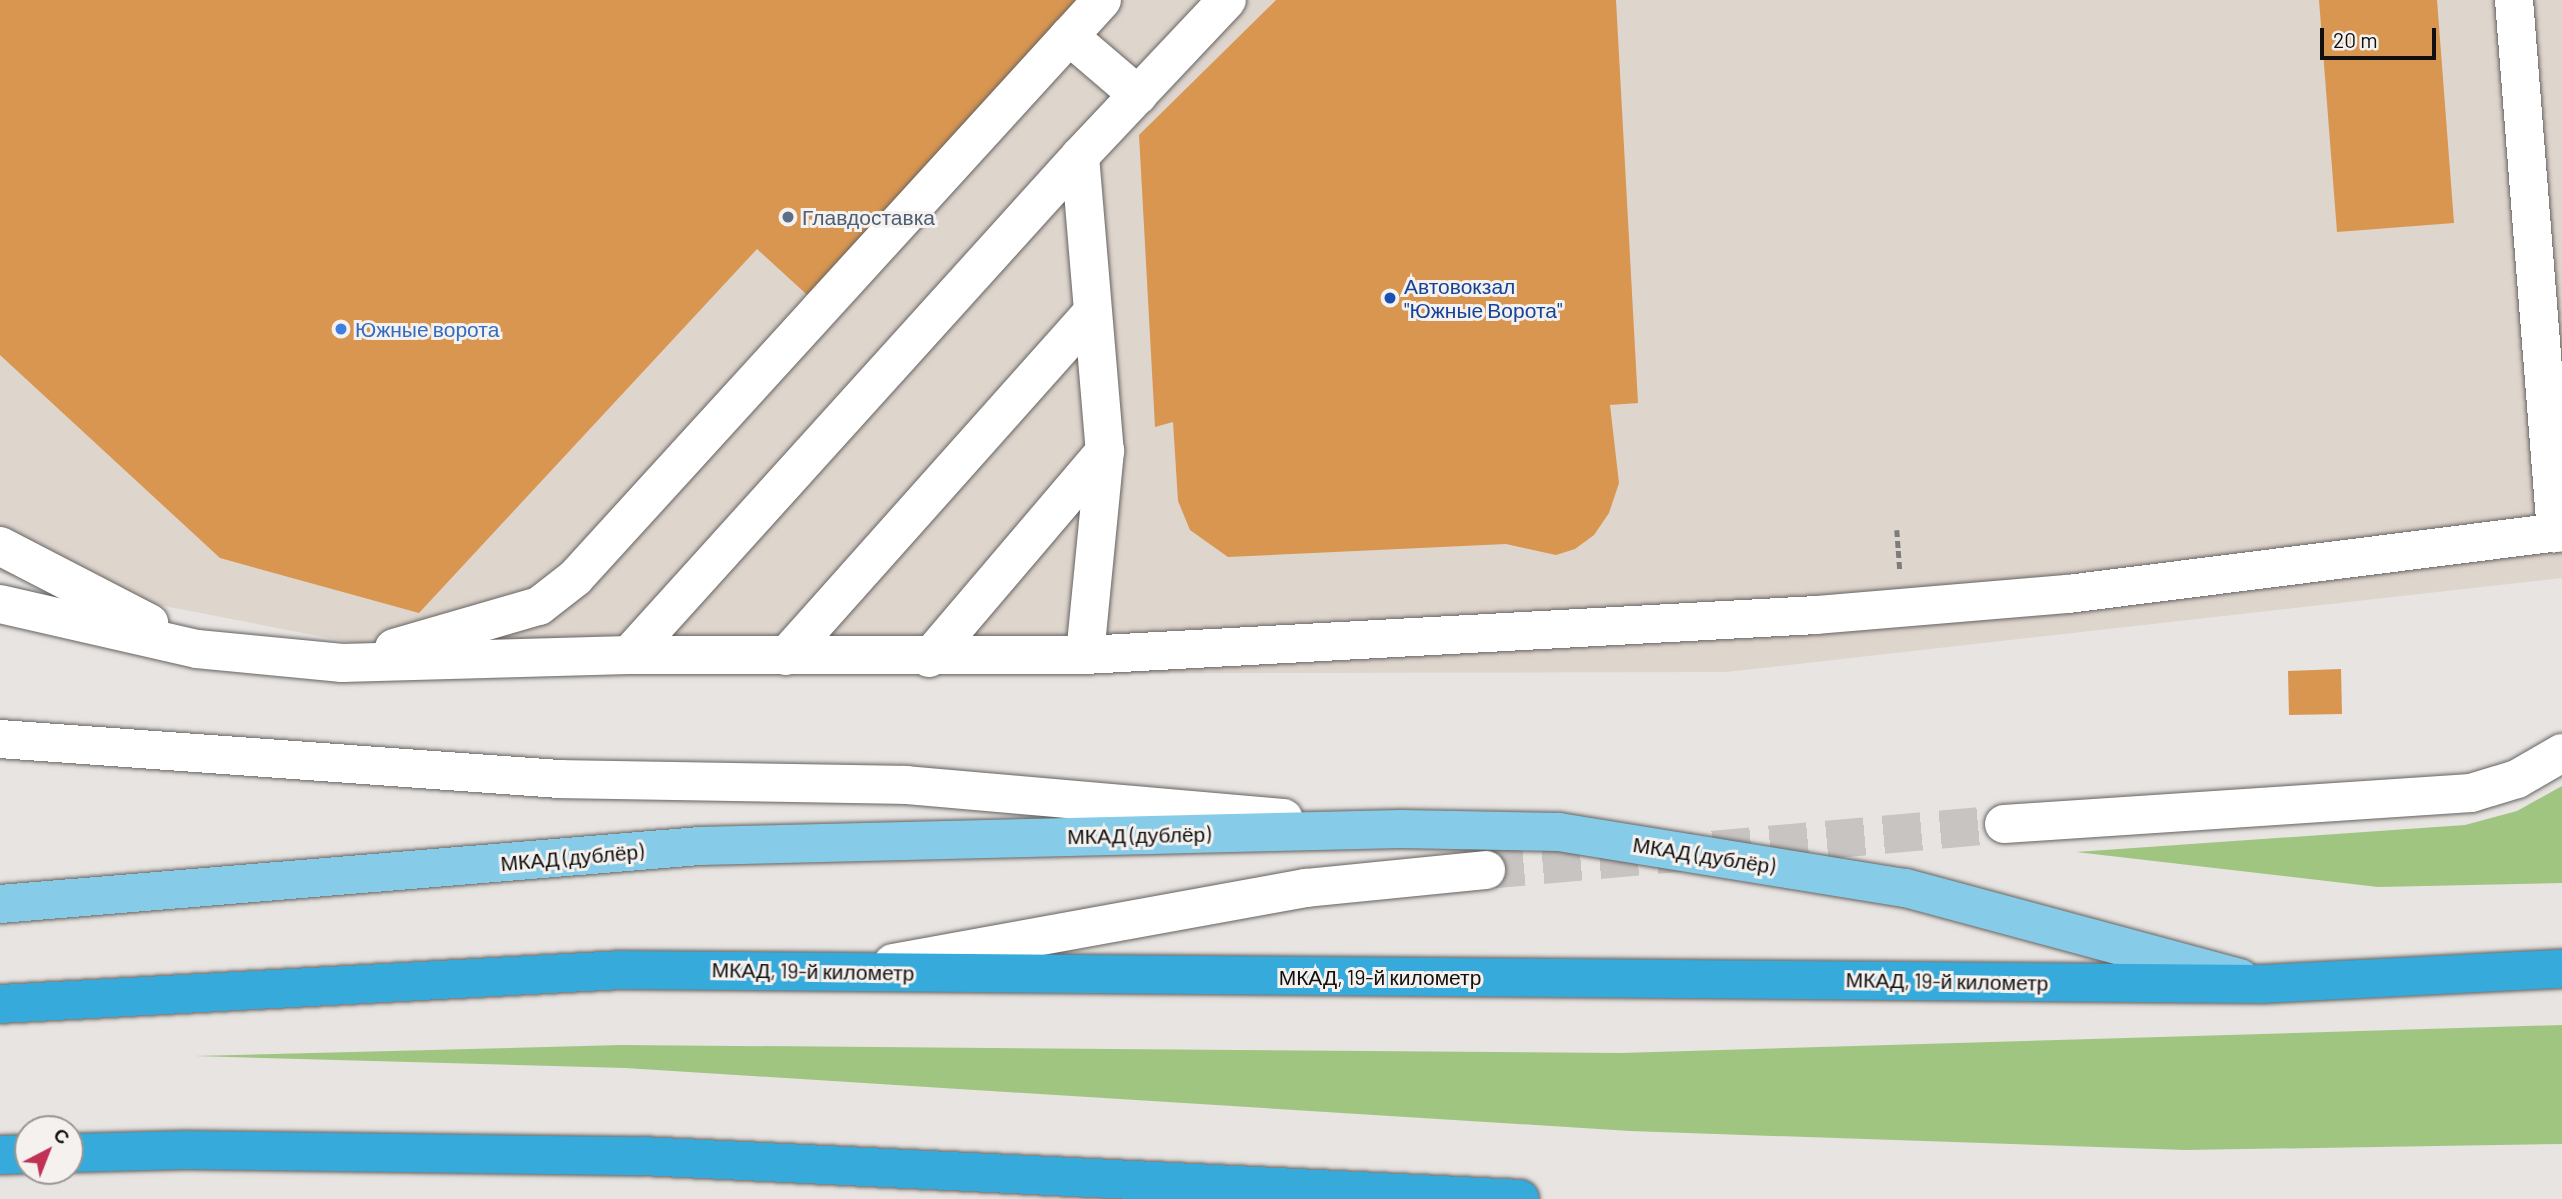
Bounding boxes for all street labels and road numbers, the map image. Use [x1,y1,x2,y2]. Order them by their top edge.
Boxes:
street label: МКАД (дублёр) [1067,821,1211,849]
street label: МКАД (дублёр) [1631,831,1777,879]
street label: МКАД (дублёр) [499,838,645,876]
street label: МКАД, 19-й километр [711,957,915,985]
street label: МКАД, 19-й километр [1279,964,1481,990]
street label: МКАД, 19-й километр [1845,967,2049,995]

